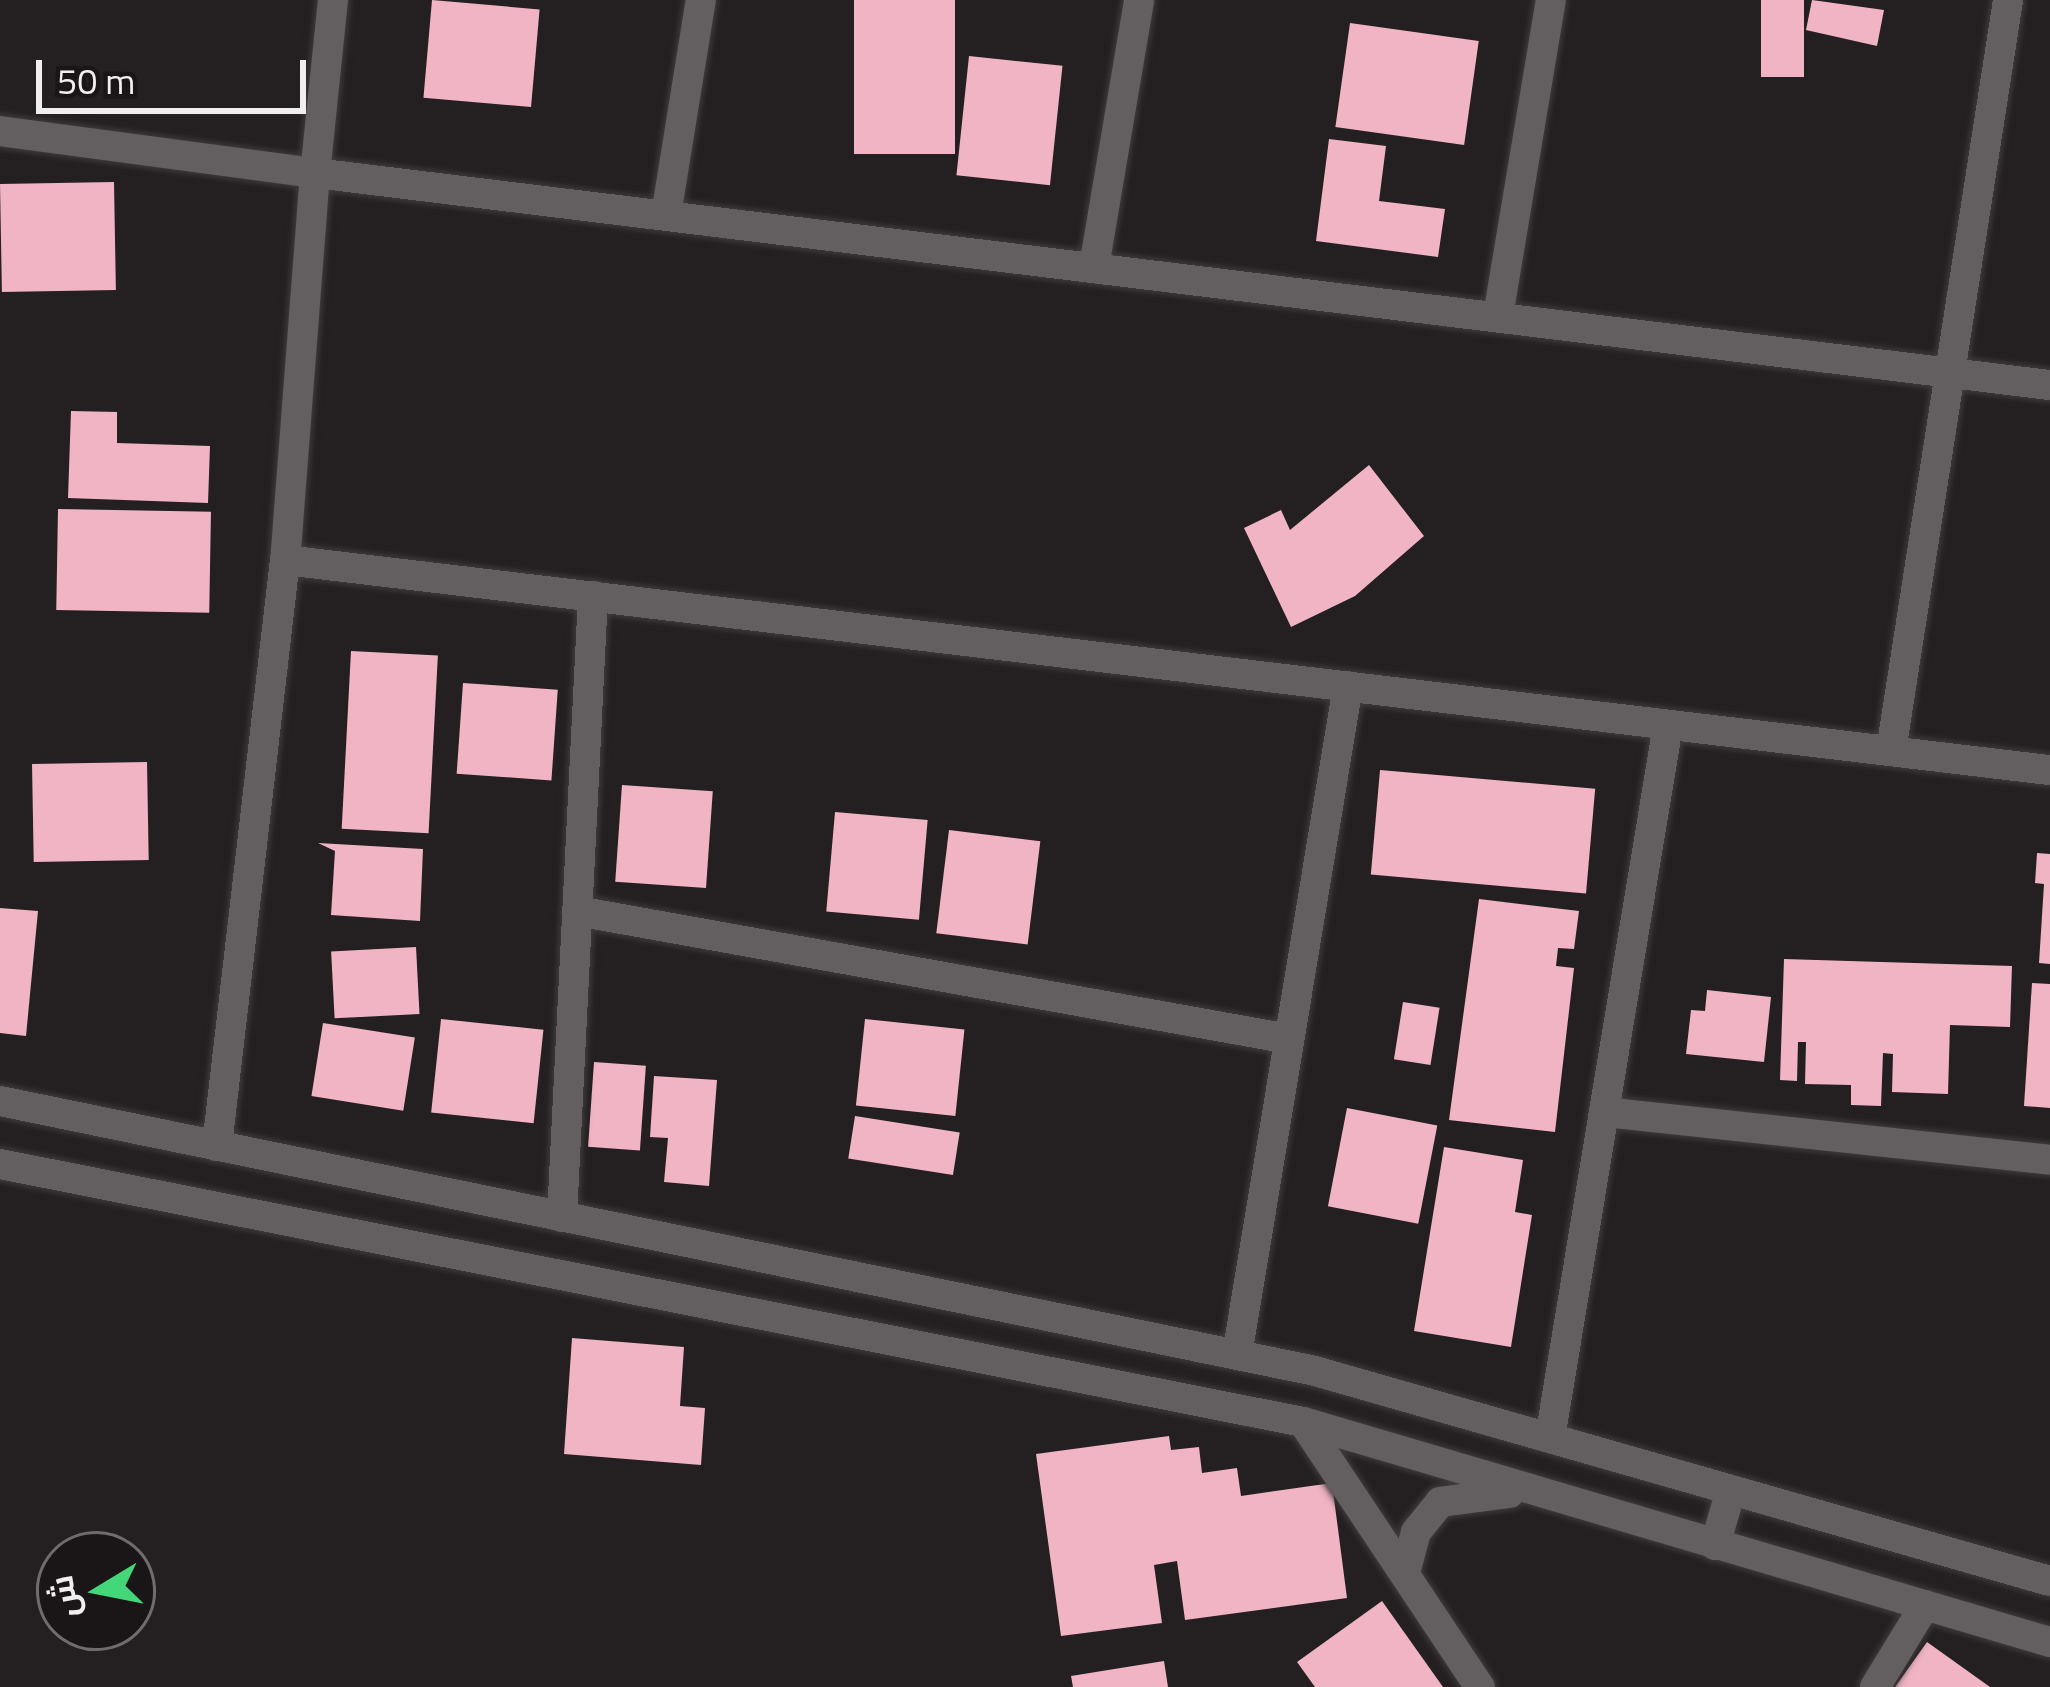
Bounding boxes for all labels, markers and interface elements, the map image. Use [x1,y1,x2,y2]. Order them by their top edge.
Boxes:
scale bar [42,36,312,110]
text: 50 m [57,53,135,108]
north arrow [36,1531,156,1651]
text: ش [35,1572,92,1622]

